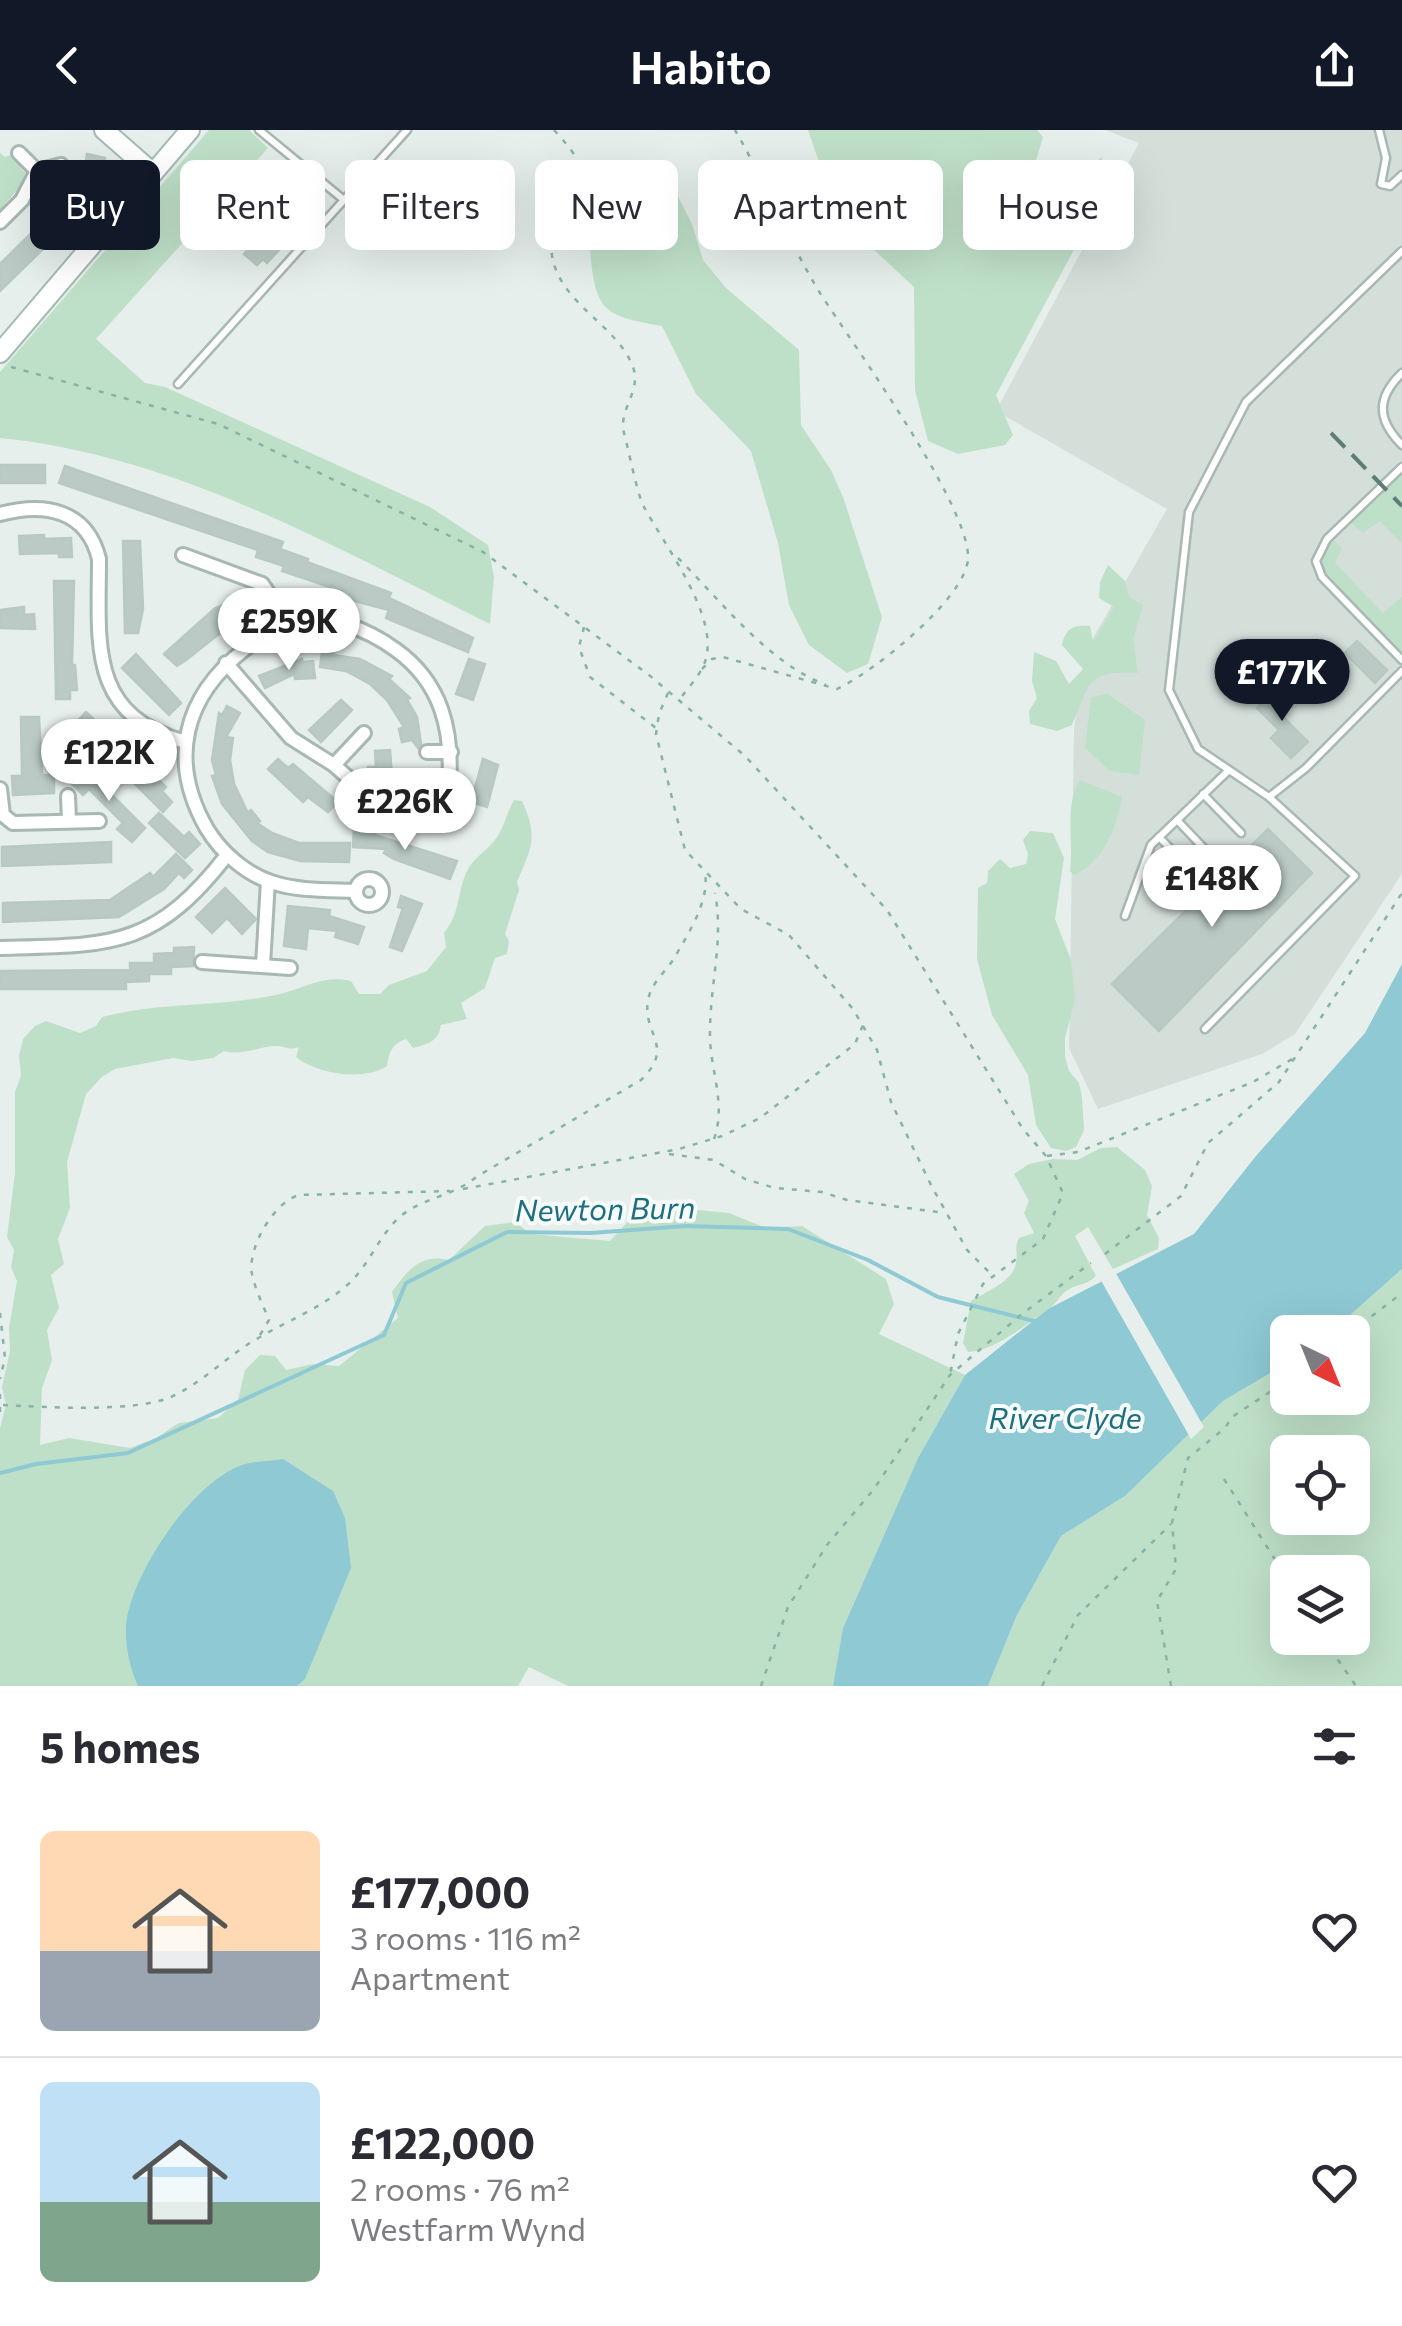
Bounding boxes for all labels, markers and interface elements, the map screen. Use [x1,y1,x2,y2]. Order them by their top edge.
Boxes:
icon: back [40,38,95,93]
text: Habito [630,38,772,93]
icon: share [1307,38,1362,93]
chip: Buy [30,160,160,250]
chip: Rent [180,160,325,250]
chip: Filters [345,160,515,250]
chip: New [535,160,678,250]
chip: Apartment [698,160,943,250]
chip: House [963,160,1134,250]
pin: £259K [219,588,359,673]
text: £259K [240,600,338,640]
pin: £177K [1212,639,1352,724]
text: £177K [1237,651,1327,691]
pin: £122K [39,719,179,804]
text: £122K [63,731,155,771]
pin: £226K [335,768,475,853]
text: £226K [356,780,454,820]
pin: £148K [1142,845,1282,930]
text: £148K [1164,857,1260,897]
water label: Newton Burn [514,1187,695,1228]
north arrow [1270,1315,1370,1415]
map controls [1270,1315,1370,1655]
water label: River Clyde [988,1398,1142,1435]
button: locate [1270,1435,1370,1535]
button: layers [1270,1555,1370,1655]
icon: filters [1307,1719,1362,1774]
text: 5 homes [40,1720,200,1772]
text: £177,000 [350,1865,530,1917]
icon: home [120,1871,240,1991]
icon: heart [1307,1904,1362,1959]
text: 3 rooms · 116 m² [350,1917,581,1957]
text: Apartment [350,1957,510,1997]
text: £122,000 [350,2116,535,2168]
icon: home [120,2122,240,2242]
icon: heart [1307,2155,1362,2210]
text: 2 rooms · 76 m² [350,2168,570,2208]
text: Westfarm Wynd [350,2208,586,2248]

